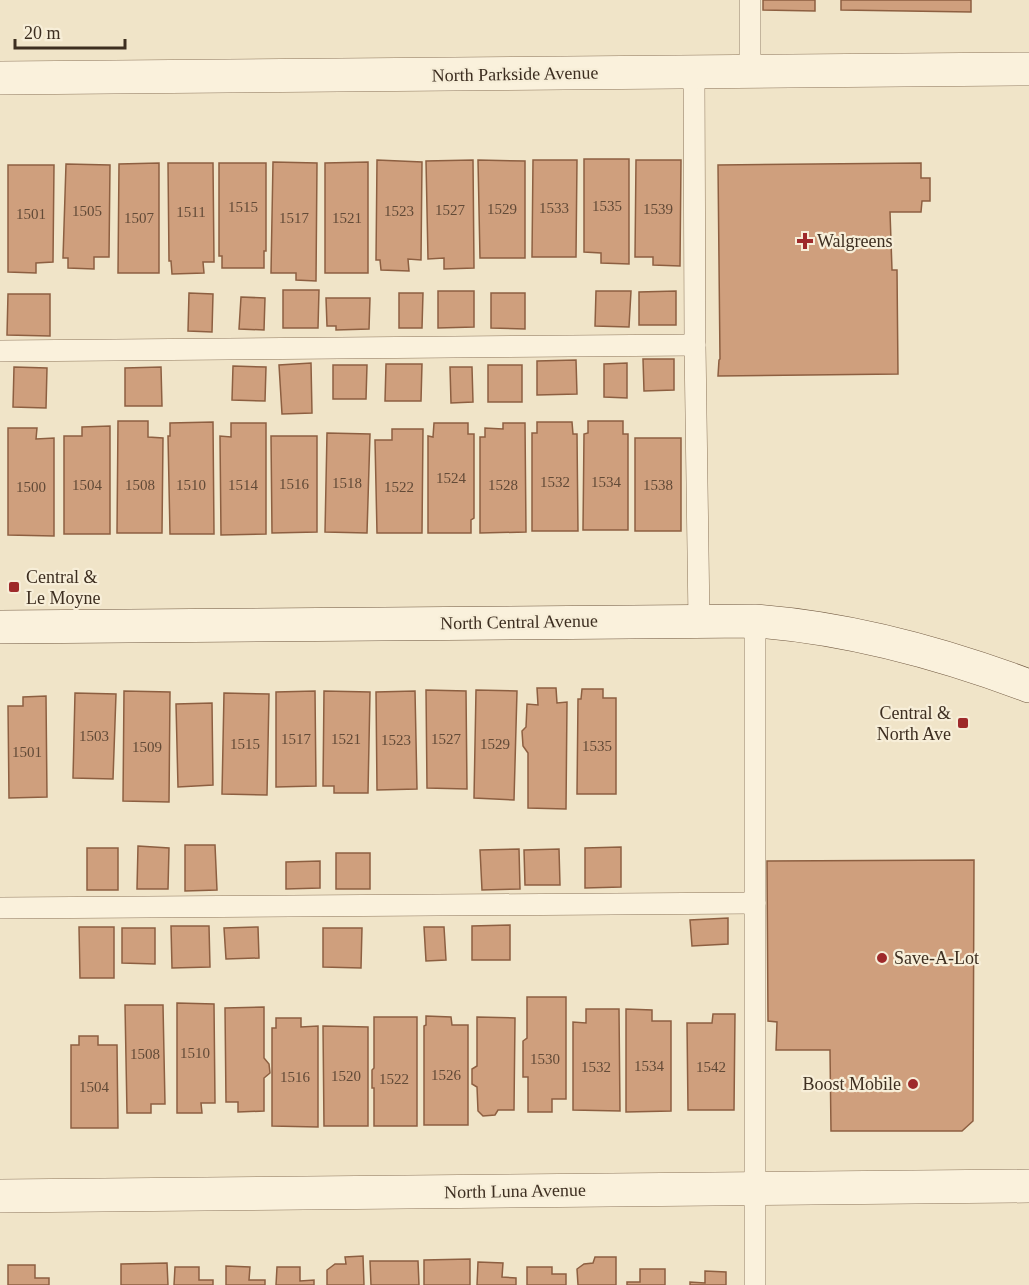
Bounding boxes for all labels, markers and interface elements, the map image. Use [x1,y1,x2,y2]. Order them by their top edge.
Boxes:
scale bar [15,12,124,50]
text: 20 m [24,23,61,43]
street label: North Parkside Avenue [432,63,598,85]
house number: 1535 [592,198,622,214]
house number: 1515 [228,199,258,215]
house number: 1533 [539,200,569,216]
house number: 1529 [487,201,517,217]
house number: 1539 [643,201,673,217]
house number: 1527 [435,202,466,218]
house number: 1505 [72,203,102,219]
house number: 1523 [384,203,414,219]
house number: 1511 [176,204,206,220]
house number: 1501 [16,206,46,222]
house number: 1507 [124,210,155,226]
house number: 1517 [279,210,310,226]
house number: 1521 [332,210,362,226]
place label: Walgreens [817,231,893,251]
marker: Walgreens [798,234,812,248]
house number: 1524 [436,470,467,486]
house number: 1532 [540,474,570,490]
house number: 1534 [591,474,622,490]
house number: 1518 [332,475,362,491]
house number: 1516 [279,476,310,492]
house number: 1504 [72,477,103,493]
house number: 1508 [125,477,155,493]
house number: 1510 [176,477,206,493]
house number: 1514 [228,477,259,493]
house number: 1528 [488,477,518,493]
house number: 1538 [643,477,673,493]
house number: 1500 [16,479,46,495]
house number: 1522 [384,479,414,495]
place label: Central & Le Moyne [26,567,100,608]
marker: Central & Le Moyne [7,580,21,594]
street label: North Central Avenue [440,611,598,633]
place label: Central & North Ave [877,703,951,744]
marker: Central & North Ave [956,716,970,730]
house number: 1503 [79,728,109,744]
house number: 1517 [281,731,312,747]
house number: 1521 [331,731,361,747]
house number: 1527 [431,731,462,747]
house number: 1523 [381,732,411,748]
house number: 1515 [230,736,260,752]
house number: 1529 [480,736,510,752]
house number: 1535 [582,738,612,754]
house number: 1509 [132,739,162,755]
house number: 1501 [12,744,42,760]
place label: Save-A-Lot [894,948,979,968]
marker: Save-A-Lot [875,951,889,965]
house number: 1510 [180,1045,210,1061]
house number: 1508 [130,1046,160,1062]
house number: 1530 [530,1051,560,1067]
house number: 1534 [634,1058,665,1074]
house number: 1532 [581,1059,611,1075]
house number: 1542 [696,1059,726,1075]
house number: 1526 [431,1067,462,1083]
house number: 1520 [331,1068,361,1084]
house number: 1516 [280,1069,311,1085]
house number: 1522 [379,1071,409,1087]
place label: Boost Mobile [802,1074,901,1094]
marker: Boost Mobile [906,1077,920,1091]
house number: 1504 [79,1079,110,1095]
street label: North Luna Avenue [444,1180,586,1202]

